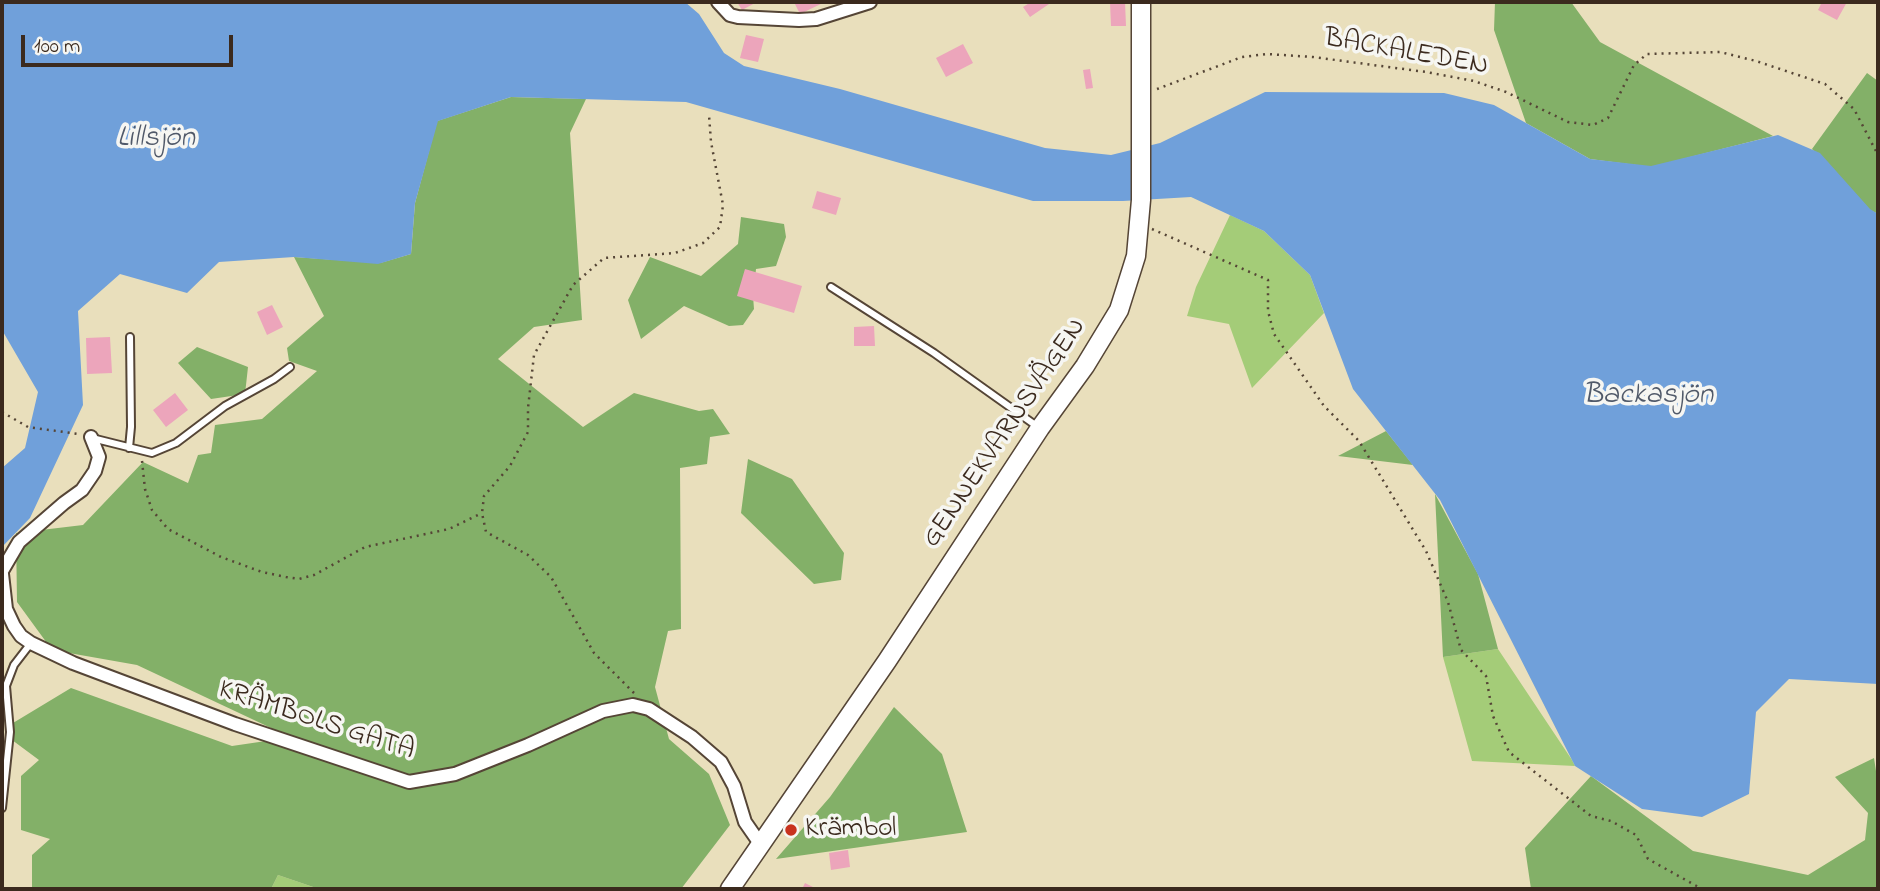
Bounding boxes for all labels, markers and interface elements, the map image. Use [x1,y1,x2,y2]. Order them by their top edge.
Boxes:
scale bar [24,21,236,65]
street label: BACKALEDEN [1321,23,1491,85]
text: 100 m [34,32,80,62]
water label: Lillsjön [117,122,195,158]
street label: GENNEKVARNSVÄGEN [917,313,1095,555]
water label: Backasjön [1583,379,1713,415]
street label: KRÄMBOLS GATA [214,675,418,769]
place label: Krämbol [805,813,896,847]
marker: Krämbol [783,822,799,838]

